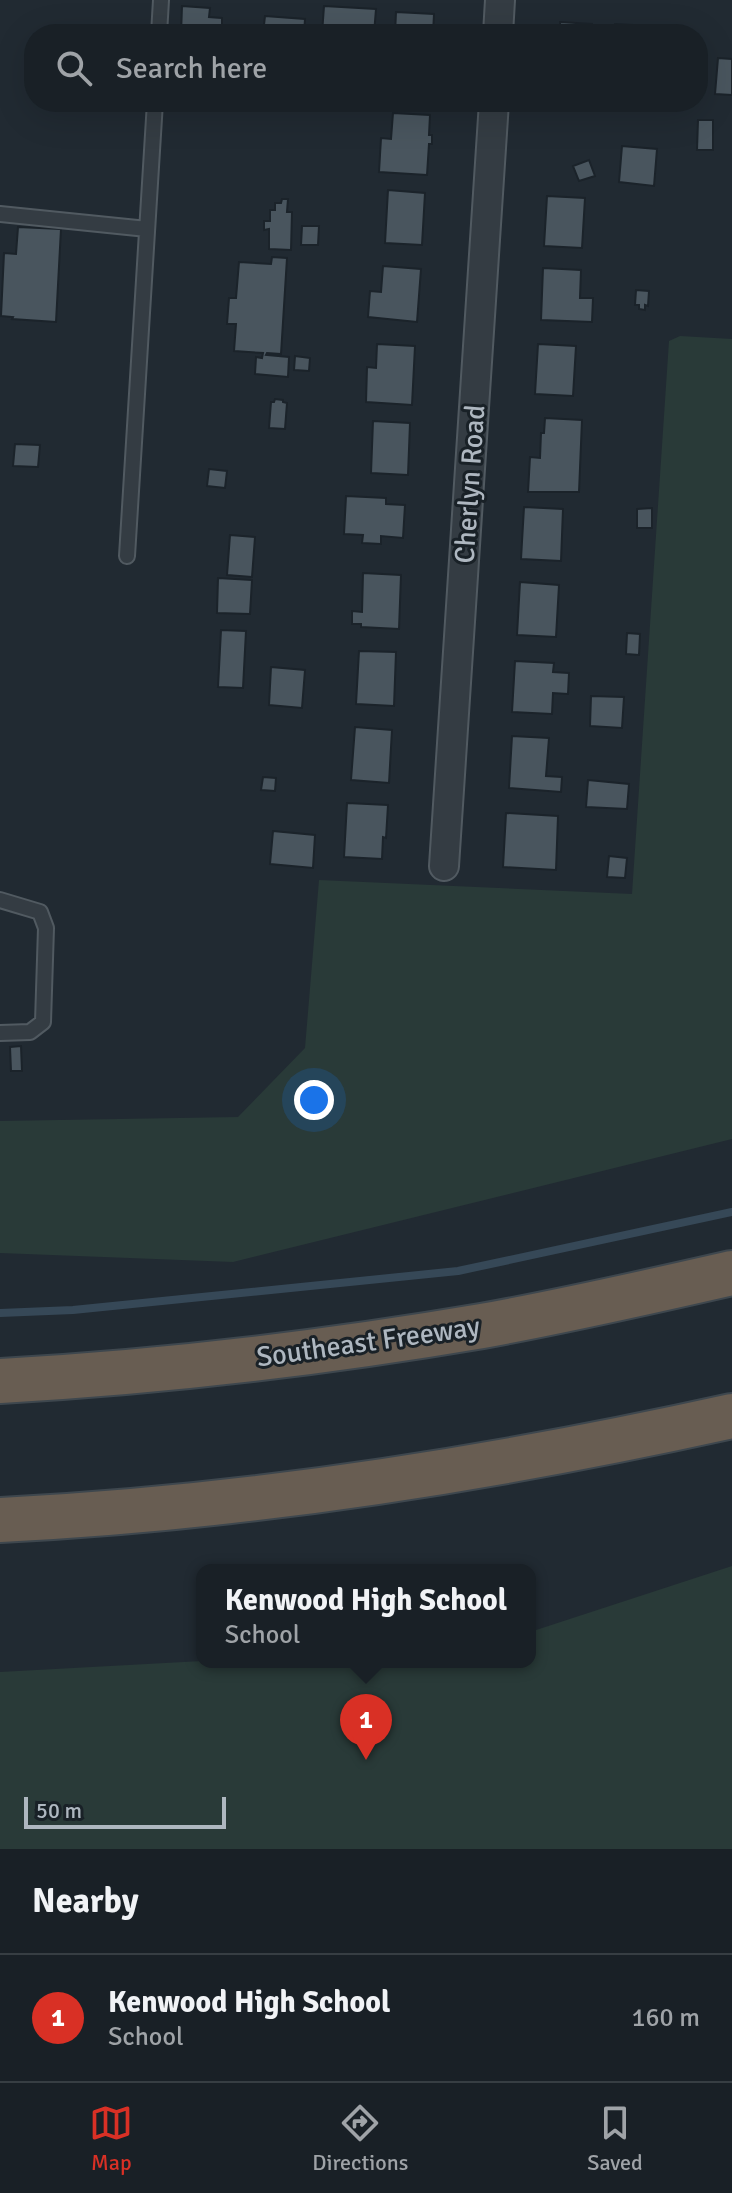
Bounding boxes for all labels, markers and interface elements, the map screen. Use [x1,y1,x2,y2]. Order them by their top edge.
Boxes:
search box [24,24,708,112]
icon: search [52,46,96,90]
text: Search here [116,50,267,87]
street label: Cherlyn Road [448,404,492,564]
your location [294,1080,334,1120]
street label: Southeast Freeway [254,1309,482,1374]
popup [196,1564,536,1668]
text: Kenwood High School [225,1582,507,1619]
text: School [225,1619,300,1651]
pin: 1 [340,1694,392,1760]
scale bar [24,1793,226,1829]
text: 50 m [36,1797,82,1824]
text: Nearby [32,1880,139,1922]
text: Kenwood High School [108,1984,390,2021]
text: 1 [51,2002,65,2034]
text: 160 m [631,2002,700,2034]
text: School [108,2021,184,2053]
tab: Map [89,2101,133,2176]
tab: Directions [312,2101,408,2176]
tab: Saved [587,2101,643,2176]

